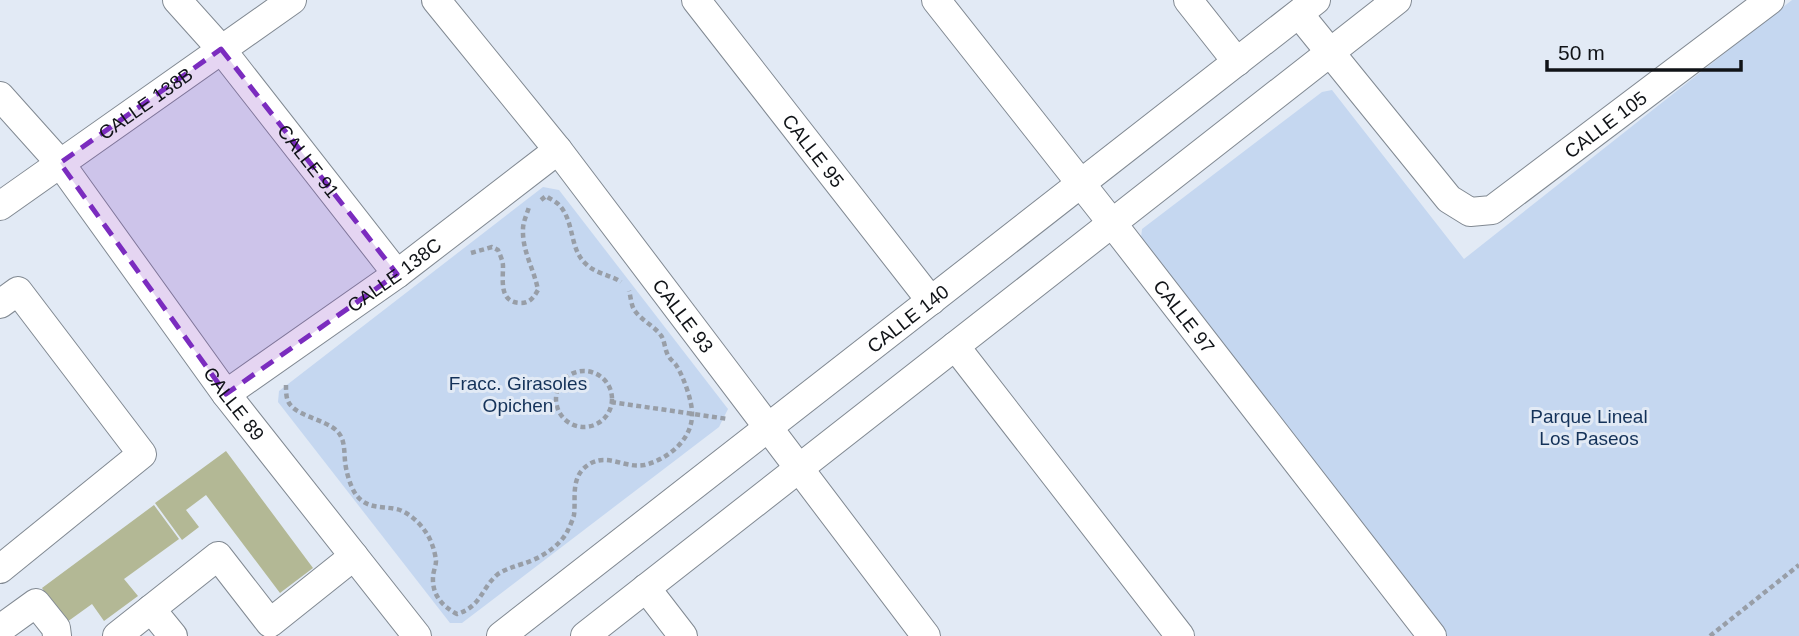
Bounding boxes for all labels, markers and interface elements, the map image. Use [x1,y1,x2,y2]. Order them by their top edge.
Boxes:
scale bar [1547,28,1741,72]
text: 50 m [1558,41,1605,64]
street label: CALLE 138B [94,63,196,144]
street label: CALLE 105 [1560,87,1650,162]
street label: CALLE 95 [779,110,848,191]
street label: CALLE 91 [274,120,344,202]
street label: CALLE 138C [343,234,445,316]
street label: CALLE 93 [649,275,718,356]
street label: CALLE 97 [1149,276,1219,357]
street label: CALLE 140 [863,280,953,357]
street label: CALLE 89 [200,363,269,444]
park label: Fracc. Girasoles Opichen [449,373,587,416]
park label: Parque Lineal Los Paseos [1530,406,1648,449]

